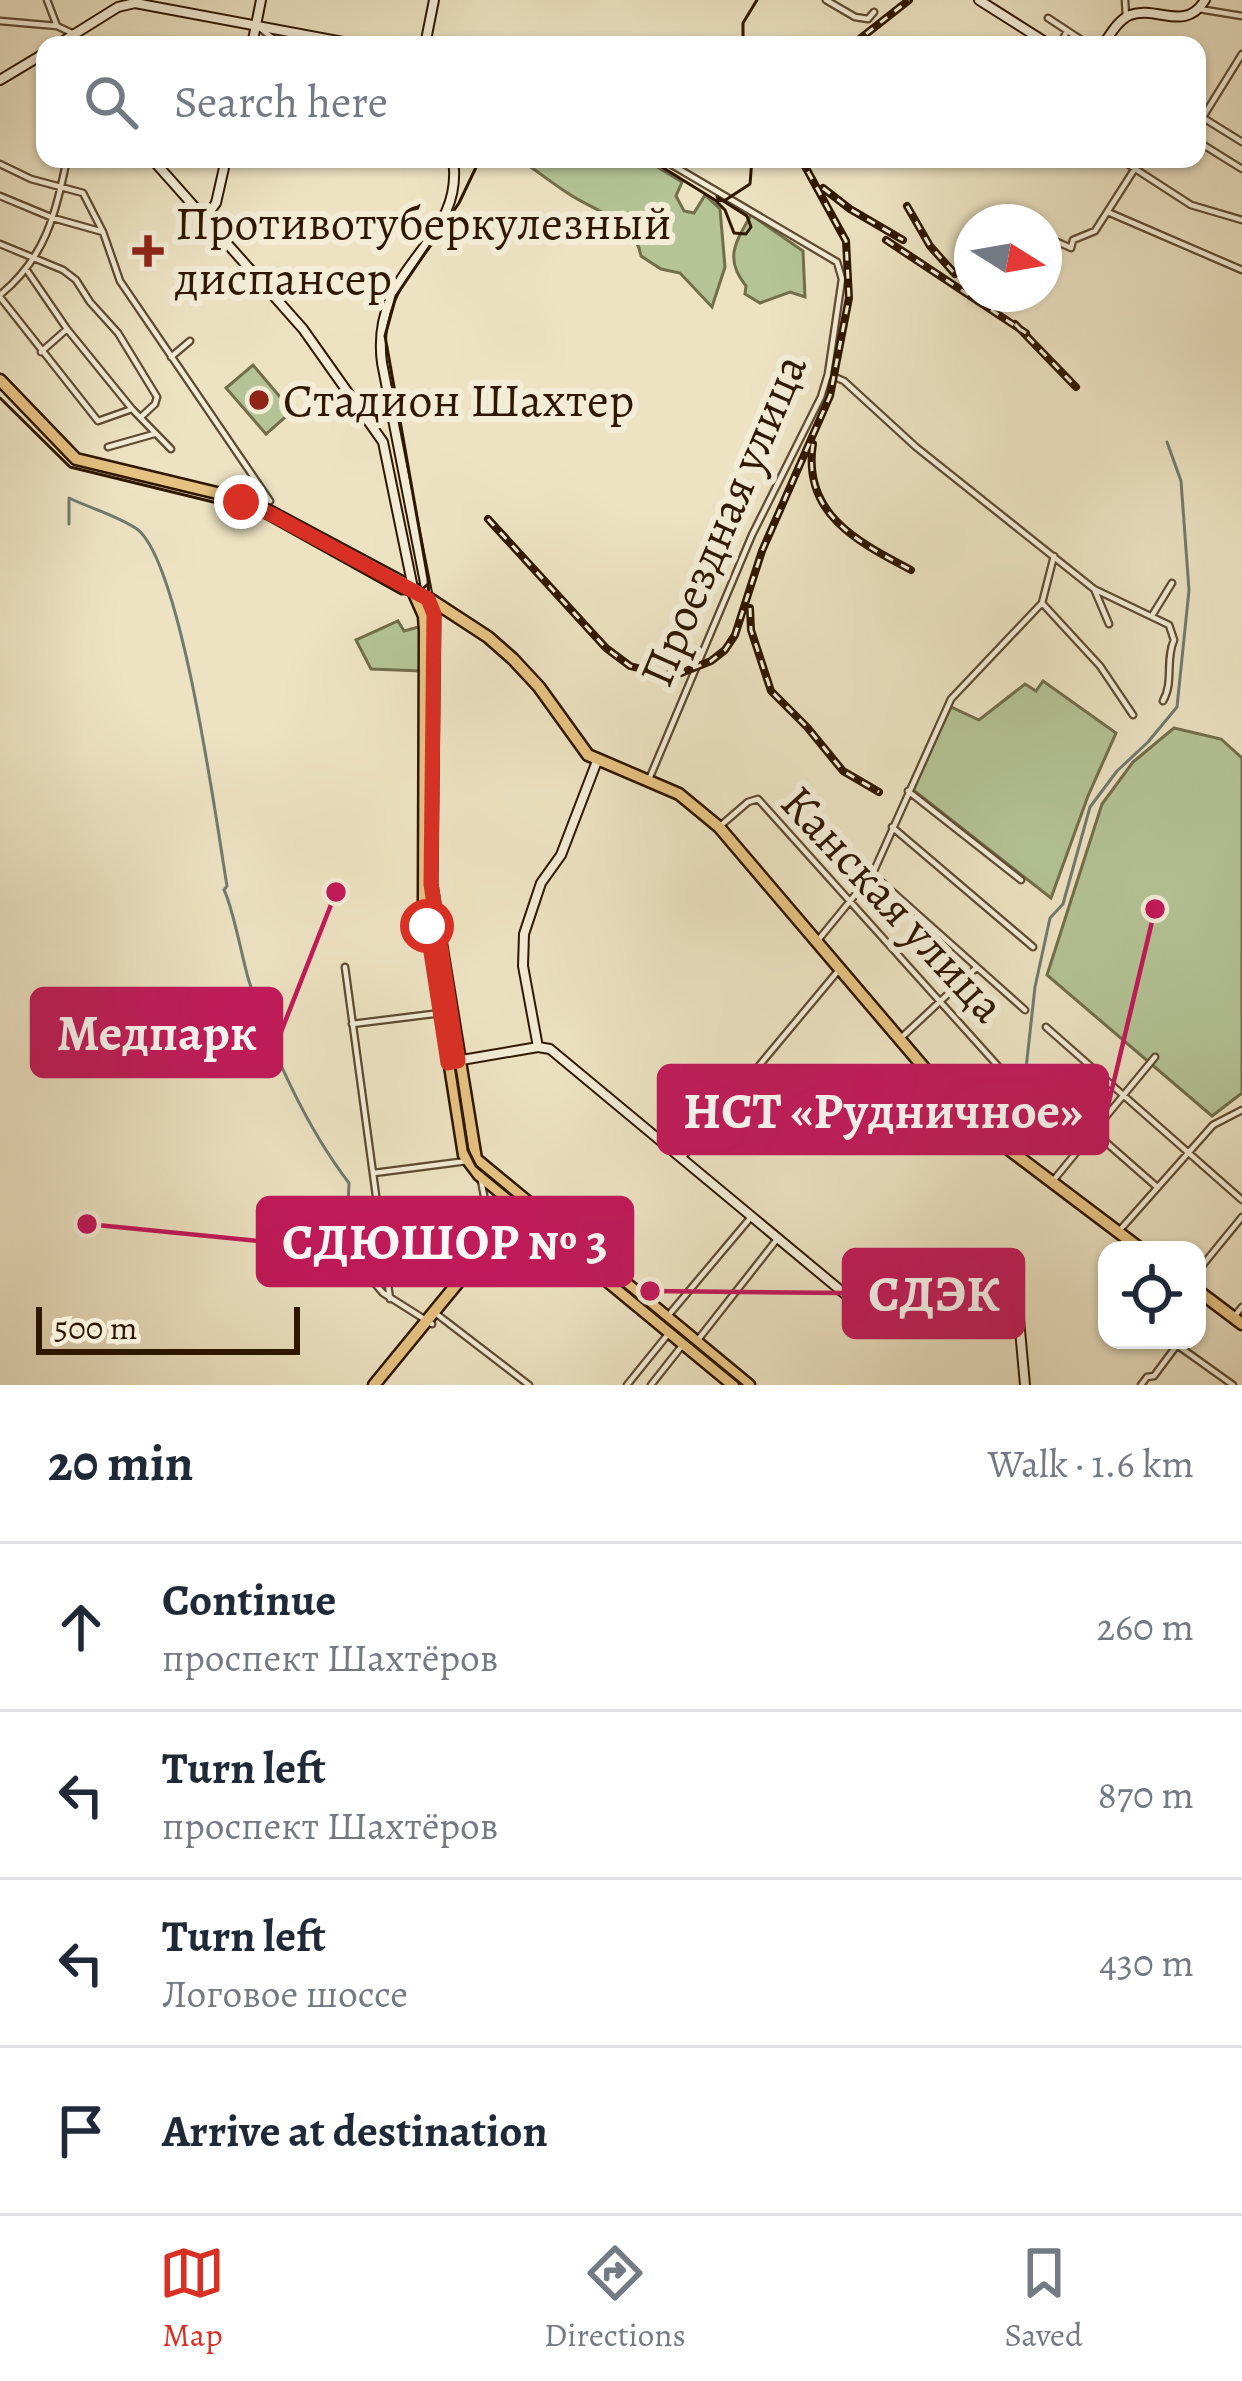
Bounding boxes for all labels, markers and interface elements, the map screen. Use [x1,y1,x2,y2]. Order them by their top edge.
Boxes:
search box [36,36,1206,168]
icon: search [78,69,144,135]
text: Search here [174,71,388,133]
place label: Противотуберкулезный диспансер [174,190,672,311]
north arrow [954,204,1062,312]
marker: Противотуберкулезный диспансер [132,235,164,267]
street label: Проездная улица [623,344,823,696]
place label: Стадион Шахтер [283,367,634,433]
marker: Стадион Шахтер [246,387,272,413]
route end [214,475,268,529]
street label: Канская улица [766,771,1020,1037]
route start [400,899,454,953]
callout: Медпарк [32,989,281,1076]
text: Медпарк [57,998,257,1068]
callout: НСТ «Рудничное» [659,1066,1107,1153]
text: НСТ «Рудничное» [683,1076,1083,1146]
callout: СДЮШОР № 3 [258,1198,632,1285]
text: СДЮШОР № 3 [282,1207,608,1277]
map controls [1098,1241,1206,1349]
button: locate [1098,1241,1206,1349]
callout: СДЭК [844,1250,1023,1337]
text: СДЭК [868,1259,1000,1329]
scale bar [36,1301,300,1354]
text: 500 m [54,1305,137,1350]
text: 20 min [48,1428,193,1498]
text: Walk · 1.6 km [988,1437,1194,1490]
text: Continue [162,1569,336,1631]
icon: ahead [48,1594,114,1660]
text: 260 m [1096,1600,1194,1653]
text: проспект Шахтёров [162,1631,498,1684]
text: Turn left [162,1737,326,1799]
icon: left [48,1762,114,1828]
text: 870 m [1098,1768,1194,1821]
text: проспект Шахтёров [162,1799,498,1852]
text: Turn left [162,1905,326,1967]
icon: left [48,1930,114,1996]
text: 430 m [1099,1936,1194,1989]
text: Логовое шоссе [162,1967,408,2020]
icon: arrive [48,2098,114,2164]
text: Arrive at destination [162,2100,548,2162]
tab: Map [159,2240,225,2357]
tab: Directions [544,2240,686,2357]
tab: Saved [1004,2240,1083,2357]

